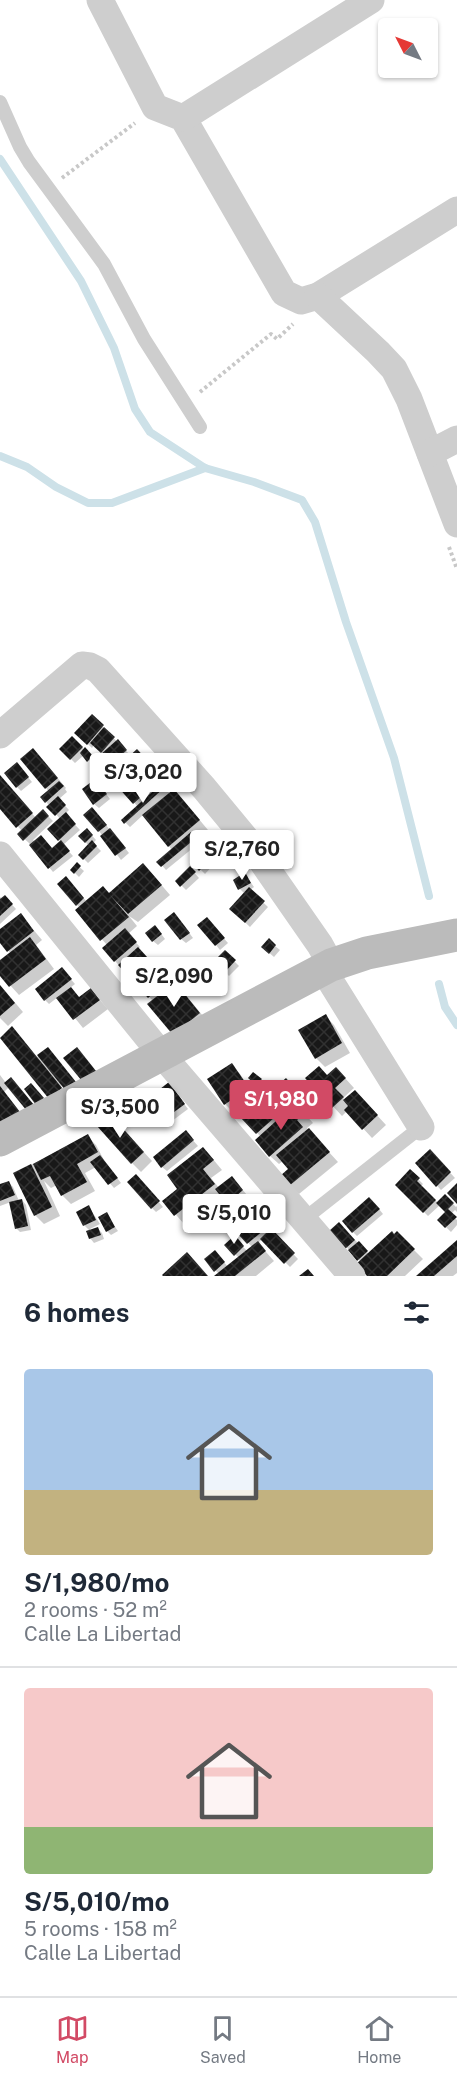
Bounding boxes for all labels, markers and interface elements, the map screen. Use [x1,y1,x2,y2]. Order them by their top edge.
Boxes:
north arrow [378,18,438,78]
map controls [378,18,438,78]
pin: S/3,020 [88,753,198,804]
text: S/3,020 [104,760,182,784]
pin: S/2,760 [187,830,297,881]
text: S/2,760 [204,837,280,861]
pin: S/2,090 [119,957,229,1008]
text: S/2,090 [135,964,213,988]
pin: S/1,980 [226,1080,336,1131]
text: S/1,980 [244,1087,318,1111]
pin: S/3,500 [65,1088,175,1139]
text: S/3,500 [80,1095,160,1119]
pin: S/5,010 [179,1194,289,1245]
text: S/5,010 [197,1201,271,1225]
icon: filters [400,1296,433,1329]
text: 6 homes [24,1297,129,1328]
icon: home [175,1408,283,1516]
text: S/1,980/mo [24,1567,170,1598]
text: 2 rooms · 52 m² [24,1598,167,1622]
text: Calle La Libertad [24,1622,181,1646]
icon: home [175,1727,283,1835]
text: S/5,010/mo [24,1886,169,1917]
text: 5 rooms · 158 m² [24,1917,177,1941]
text: Calle La Libertad [24,1941,181,1965]
tab: Map [56,2012,89,2067]
tab: Saved [200,2012,246,2067]
tab: Home [357,2012,401,2067]

